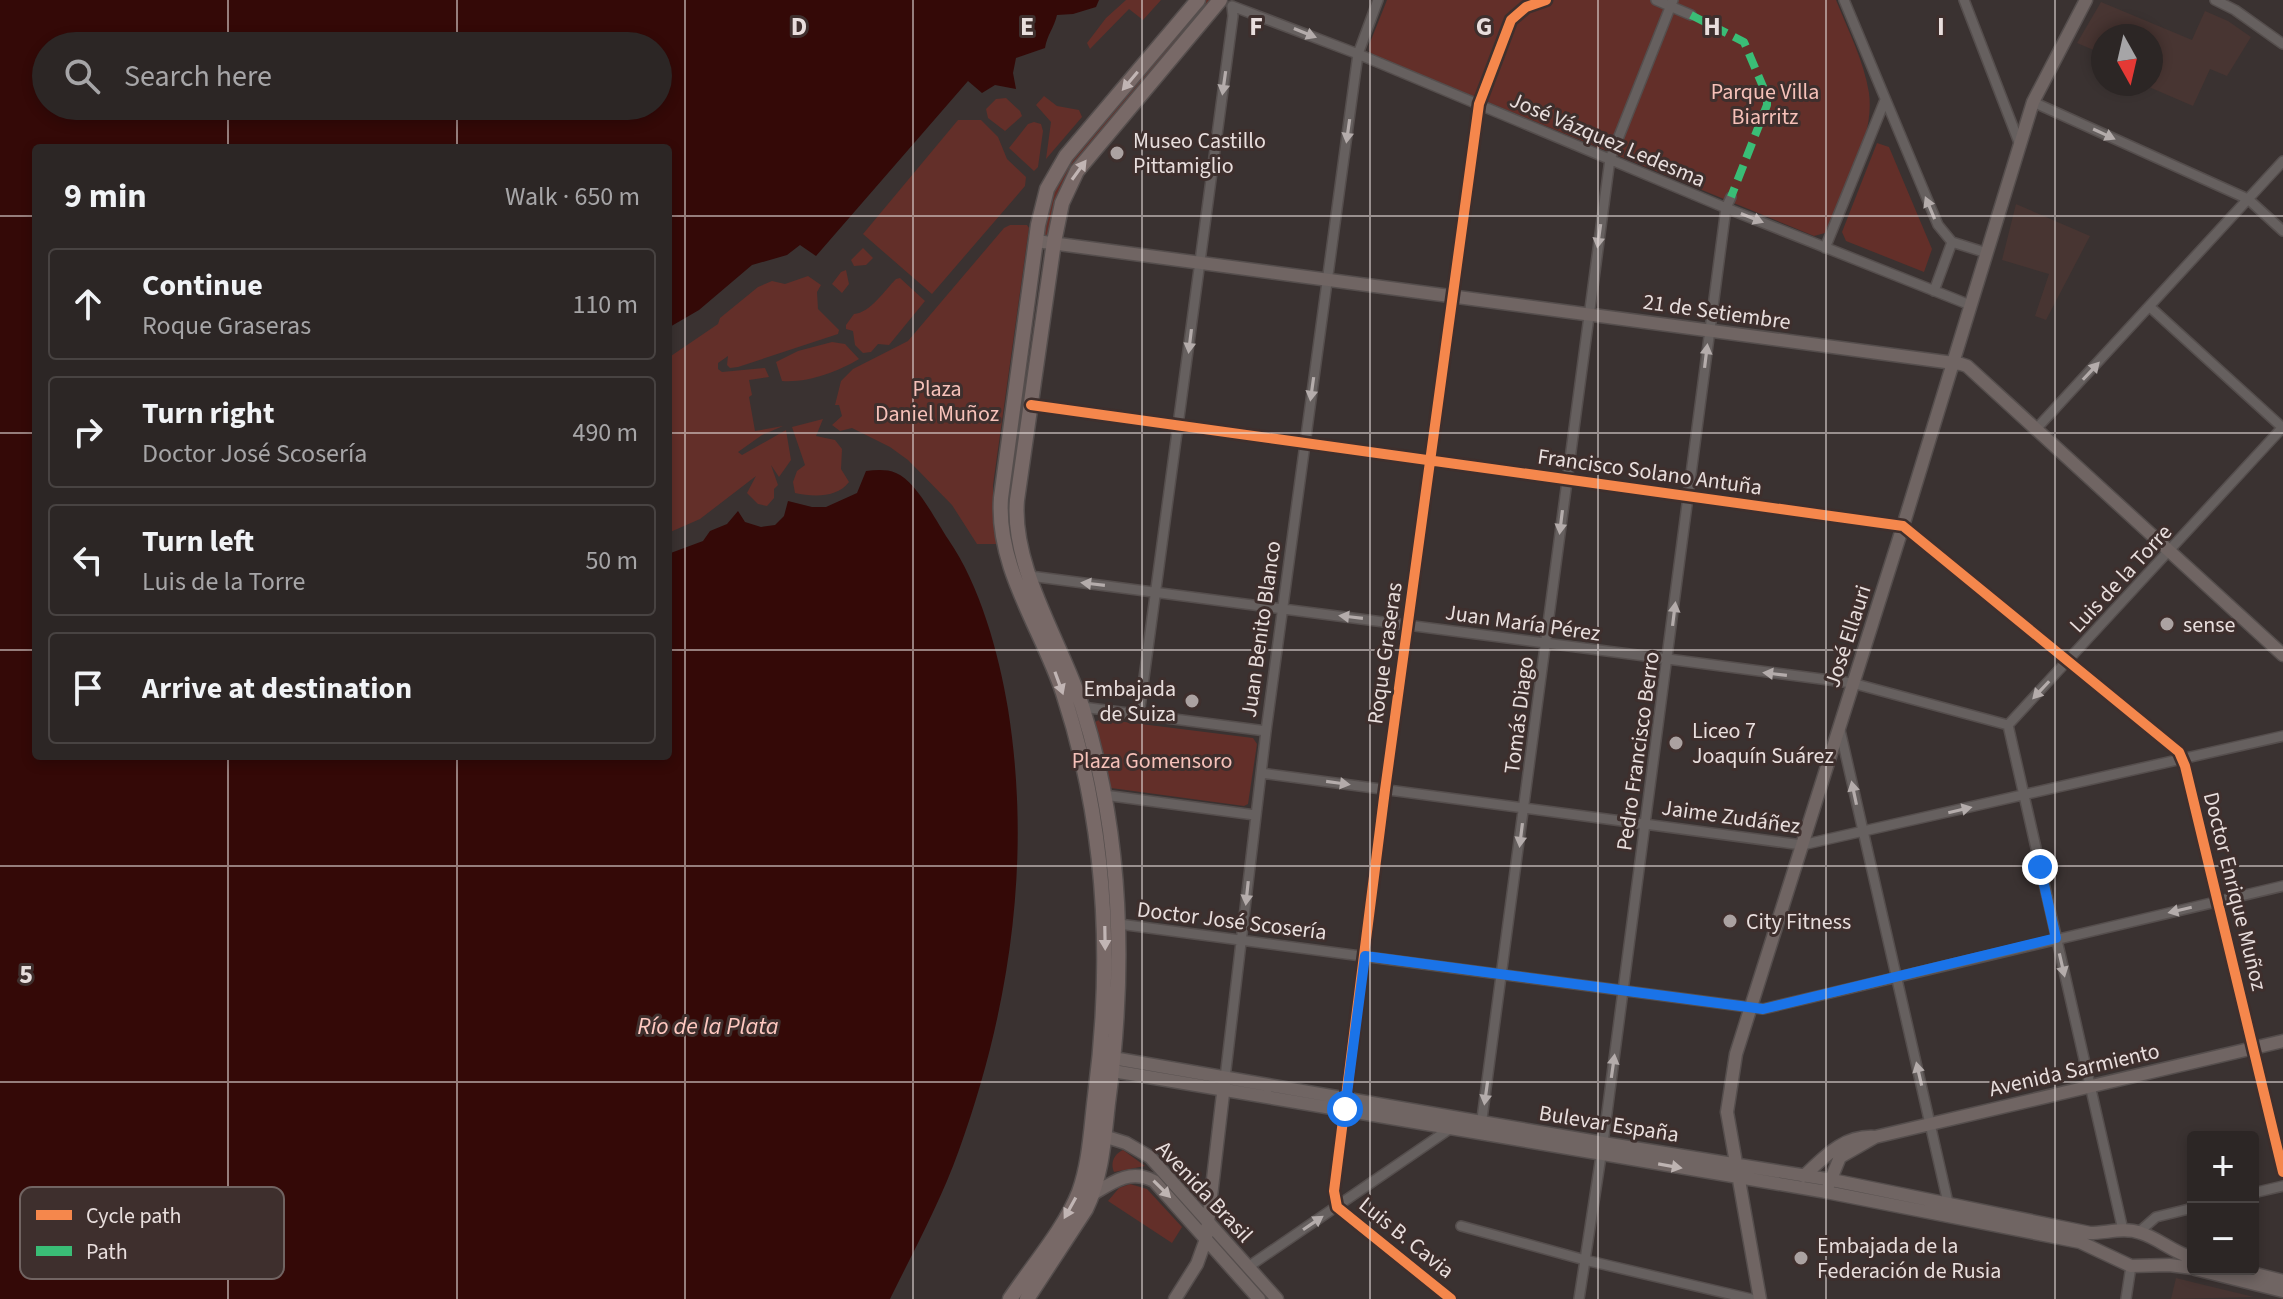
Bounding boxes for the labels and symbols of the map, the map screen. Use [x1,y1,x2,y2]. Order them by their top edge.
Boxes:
text: D [791,8,807,45]
text: E [1020,8,1034,45]
text: F [1249,8,1263,45]
text: G [1476,8,1492,45]
text: H [1703,8,1721,45]
text: I [1937,8,1945,45]
north arrow [2091,24,2163,96]
one-way arrow [1293,27,1317,40]
one-way arrow [1122,70,1139,90]
one-way arrow [1217,71,1230,96]
park label: Parque Villa Biarritz [1711,76,1819,133]
street label: José Vázquez Ledesma [1505,84,1710,196]
one-way arrow [1341,119,1354,144]
place label: Museo Castillo Pittamiglio [1133,125,1266,182]
one-way arrow [2093,127,2116,140]
marker: Museo Castillo Pittamiglio [1108,144,1126,162]
one-way arrow [1071,159,1086,180]
one-way arrow [1924,196,1937,220]
one-way arrow [1740,212,1764,225]
one-way arrow [1592,224,1605,249]
street label: 21 de Setiembre [1641,286,1793,338]
one-way arrow [1183,329,1196,354]
one-way arrow [1700,343,1713,368]
one-way arrow [2081,362,2099,381]
park label: Plaza Daniel Muñoz [875,373,999,430]
one-way arrow [1305,377,1318,402]
street label: Francisco Solano Antuña [1536,440,1764,504]
one-way arrow [1555,510,1568,535]
street label: Luis de la Torre [2062,517,2180,640]
street label: Juan Benito Blanco [1233,539,1289,719]
one-way arrow [1080,577,1105,590]
street label: Roque Graseras [1359,580,1411,726]
street label: José Ellauri [1816,581,1880,692]
street label: Juan María Pérez [1443,596,1602,650]
one-way arrow [1667,601,1680,626]
place label: sense [2183,609,2235,641]
one-way arrow [1338,610,1363,623]
marker: sense [2158,615,2176,633]
street label: Pedro Francisco Berro [1608,649,1668,853]
street label: Tomás Diago [1496,655,1542,776]
one-way arrow [1762,667,1787,680]
one-way arrow [1053,672,1066,696]
place label: Embajada de Suiza [1083,673,1176,730]
one-way arrow [2033,680,2051,699]
marker: Embajada de Suiza [1183,692,1201,710]
place label: Liceo 7 Joaquín Suárez [1692,715,1834,772]
marker: Liceo 7 Joaquín Suárez [1667,734,1685,752]
park label: Plaza Gomensoro [1072,745,1232,777]
one-way arrow [1326,777,1351,790]
one-way arrow [1847,781,1860,806]
street label: Doctor Enrique Muñoz [2195,789,2275,994]
street label: Jaime Zudáñez [1660,791,1802,843]
one-way arrow [1948,803,1973,816]
one-way arrow [1514,823,1527,848]
route end [2022,849,2058,885]
one-way arrow [1240,880,1253,905]
street label: Doctor José Scosería [1135,893,1328,948]
one-way arrow [2167,904,2192,916]
place label: City Fitness [1746,906,1851,938]
marker: City Fitness [1721,912,1739,930]
one-way arrow [1099,926,1112,951]
one-way arrow [2056,953,2069,978]
text: 5 [19,956,33,993]
water label: Río de la Plata [637,1009,779,1044]
street label: Avenida Sarmiento [1986,1035,2163,1105]
one-way arrow [1607,1053,1620,1078]
one-way arrow [1912,1061,1925,1086]
one-way arrow [1479,1081,1492,1106]
route start [1327,1091,1363,1127]
street label: Bulevar España [1536,1097,1681,1151]
street label: Avenida Brasil [1148,1133,1260,1250]
one-way arrow [1658,1160,1683,1173]
one-way arrow [1152,1179,1170,1198]
legend [20,1187,284,1279]
street label: Luis B. Cavia [1352,1189,1461,1286]
one-way arrow [1063,1197,1077,1219]
text: Cycle path [86,1200,182,1232]
one-way arrow [1302,1216,1323,1231]
place label: Embajada de la Federación de Rusia [1817,1230,2001,1287]
text: Path [86,1236,128,1268]
marker: Embajada de la Federación de Rusia [1792,1249,1810,1267]

